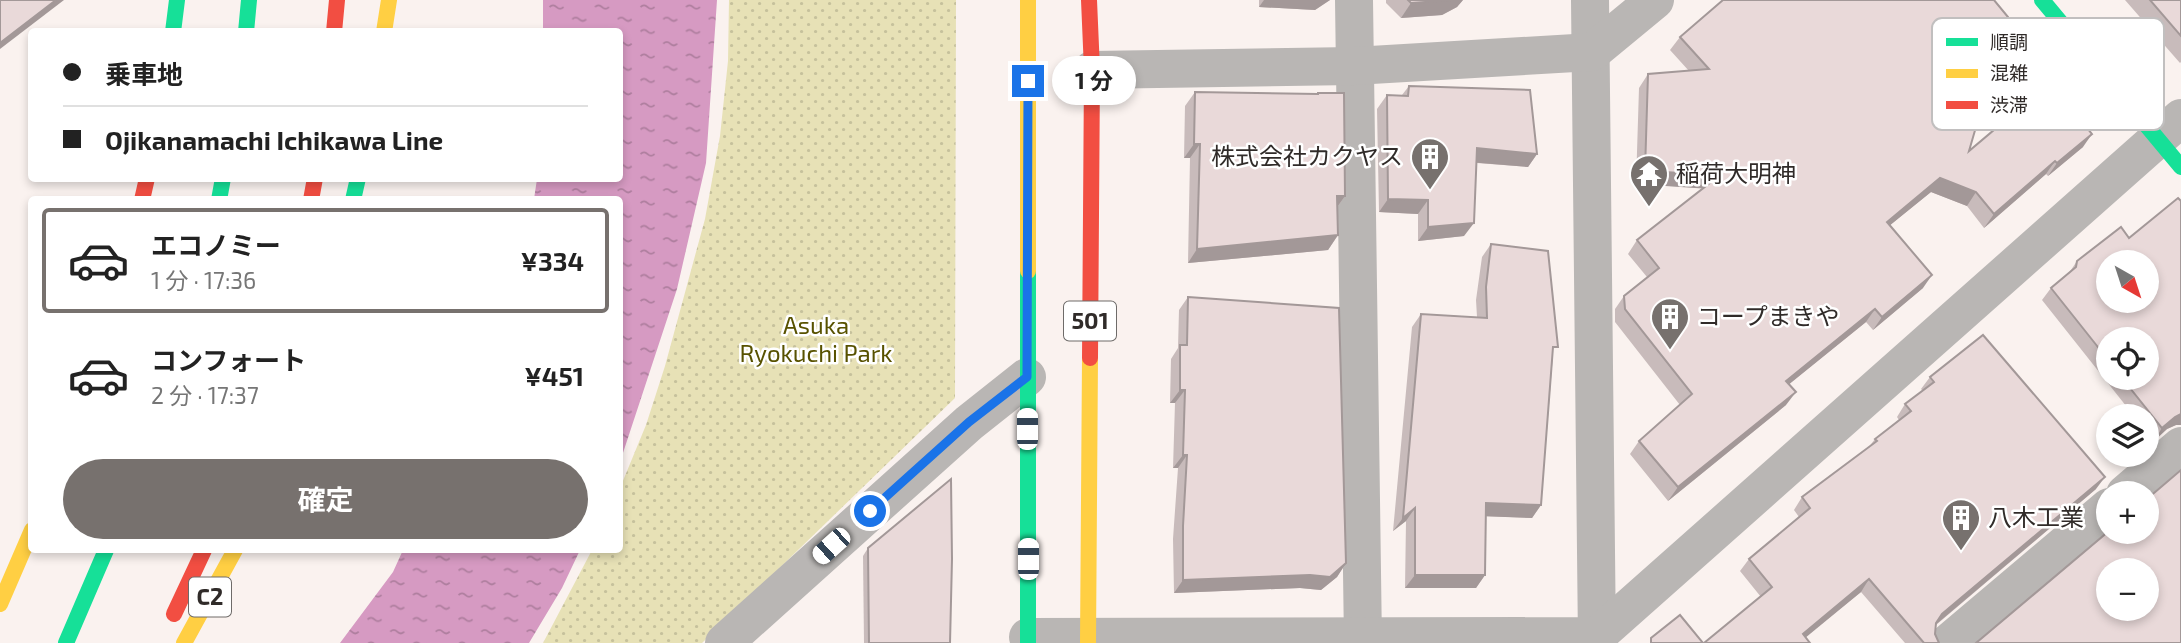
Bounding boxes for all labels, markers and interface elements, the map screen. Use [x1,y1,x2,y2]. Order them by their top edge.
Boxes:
legend [1932,18,2164,130]
text: 順調 [1990,30,2028,53]
callout: 1 分 [1052,56,1136,106]
text: 乗車地 [105,58,183,89]
text: 混雑 [1990,61,2028,84]
route end [1012,65,1044,97]
text: 1 分 [1075,66,1113,94]
text: 渋滞 [1990,93,2028,116]
text: Ojikanamachi Ichikawa Line [105,124,443,155]
building icon: 株式会社カクヤス [1409,136,1451,191]
place label: 株式会社カクヤス [1211,141,1403,170]
temple icon: 稲荷大明神 [1628,153,1670,208]
place label: 稲荷大明神 [1676,158,1796,187]
icon: car [67,229,130,292]
text: エコノミー [151,229,281,260]
text: ¥334 [521,245,584,276]
north arrow [2096,250,2160,313]
map controls [2096,250,2159,621]
text: 1 分 · 17:36 [151,266,256,294]
building icon: コープまきや [1649,296,1691,351]
place label: コープまきや [1697,301,1840,330]
road number: 501 [1064,302,1116,340]
park label: Asuka Ryokuchi Park [740,310,892,367]
button: locate [2096,327,2159,390]
icon: car [67,344,130,407]
text: コンフォート [151,344,306,375]
text: ¥451 [525,360,584,391]
text: 2 分 · 17:37 [151,381,259,409]
button: layers [2096,404,2159,467]
car [1017,408,1038,450]
button: 確定 [63,459,588,539]
button: + [2096,481,2159,544]
route start [854,495,886,527]
building icon: 八木工業 [1940,497,1982,552]
place label: 八木工業 [1988,502,2084,531]
car [809,524,854,568]
car [1018,538,1039,580]
button: − [2096,558,2159,621]
road number: C2 [189,578,231,617]

